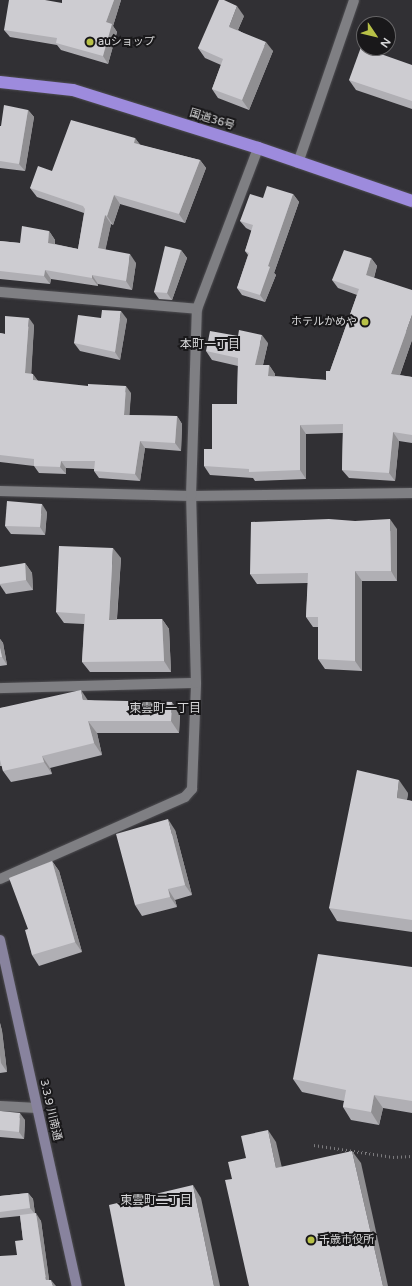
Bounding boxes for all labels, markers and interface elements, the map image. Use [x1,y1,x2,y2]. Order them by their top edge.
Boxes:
north arrow [356,16,396,56]
place label: auショップ [98,35,155,49]
text: N [378,35,393,50]
marker: auショップ [85,37,95,47]
street label: 国道36号 [188,107,236,133]
place label: ホテルかめや [291,315,357,329]
marker: ホテルかめや [360,317,370,327]
district label: 本町一丁目 [180,338,240,352]
district label: 東雲町一丁目 [129,702,201,716]
street label: 3.3.9 川南通 [37,1078,63,1142]
district label: 東雲町二丁目 [120,1194,192,1208]
place label: 千歳市役所 [319,1233,374,1247]
marker: 千歳市役所 [306,1235,316,1245]

